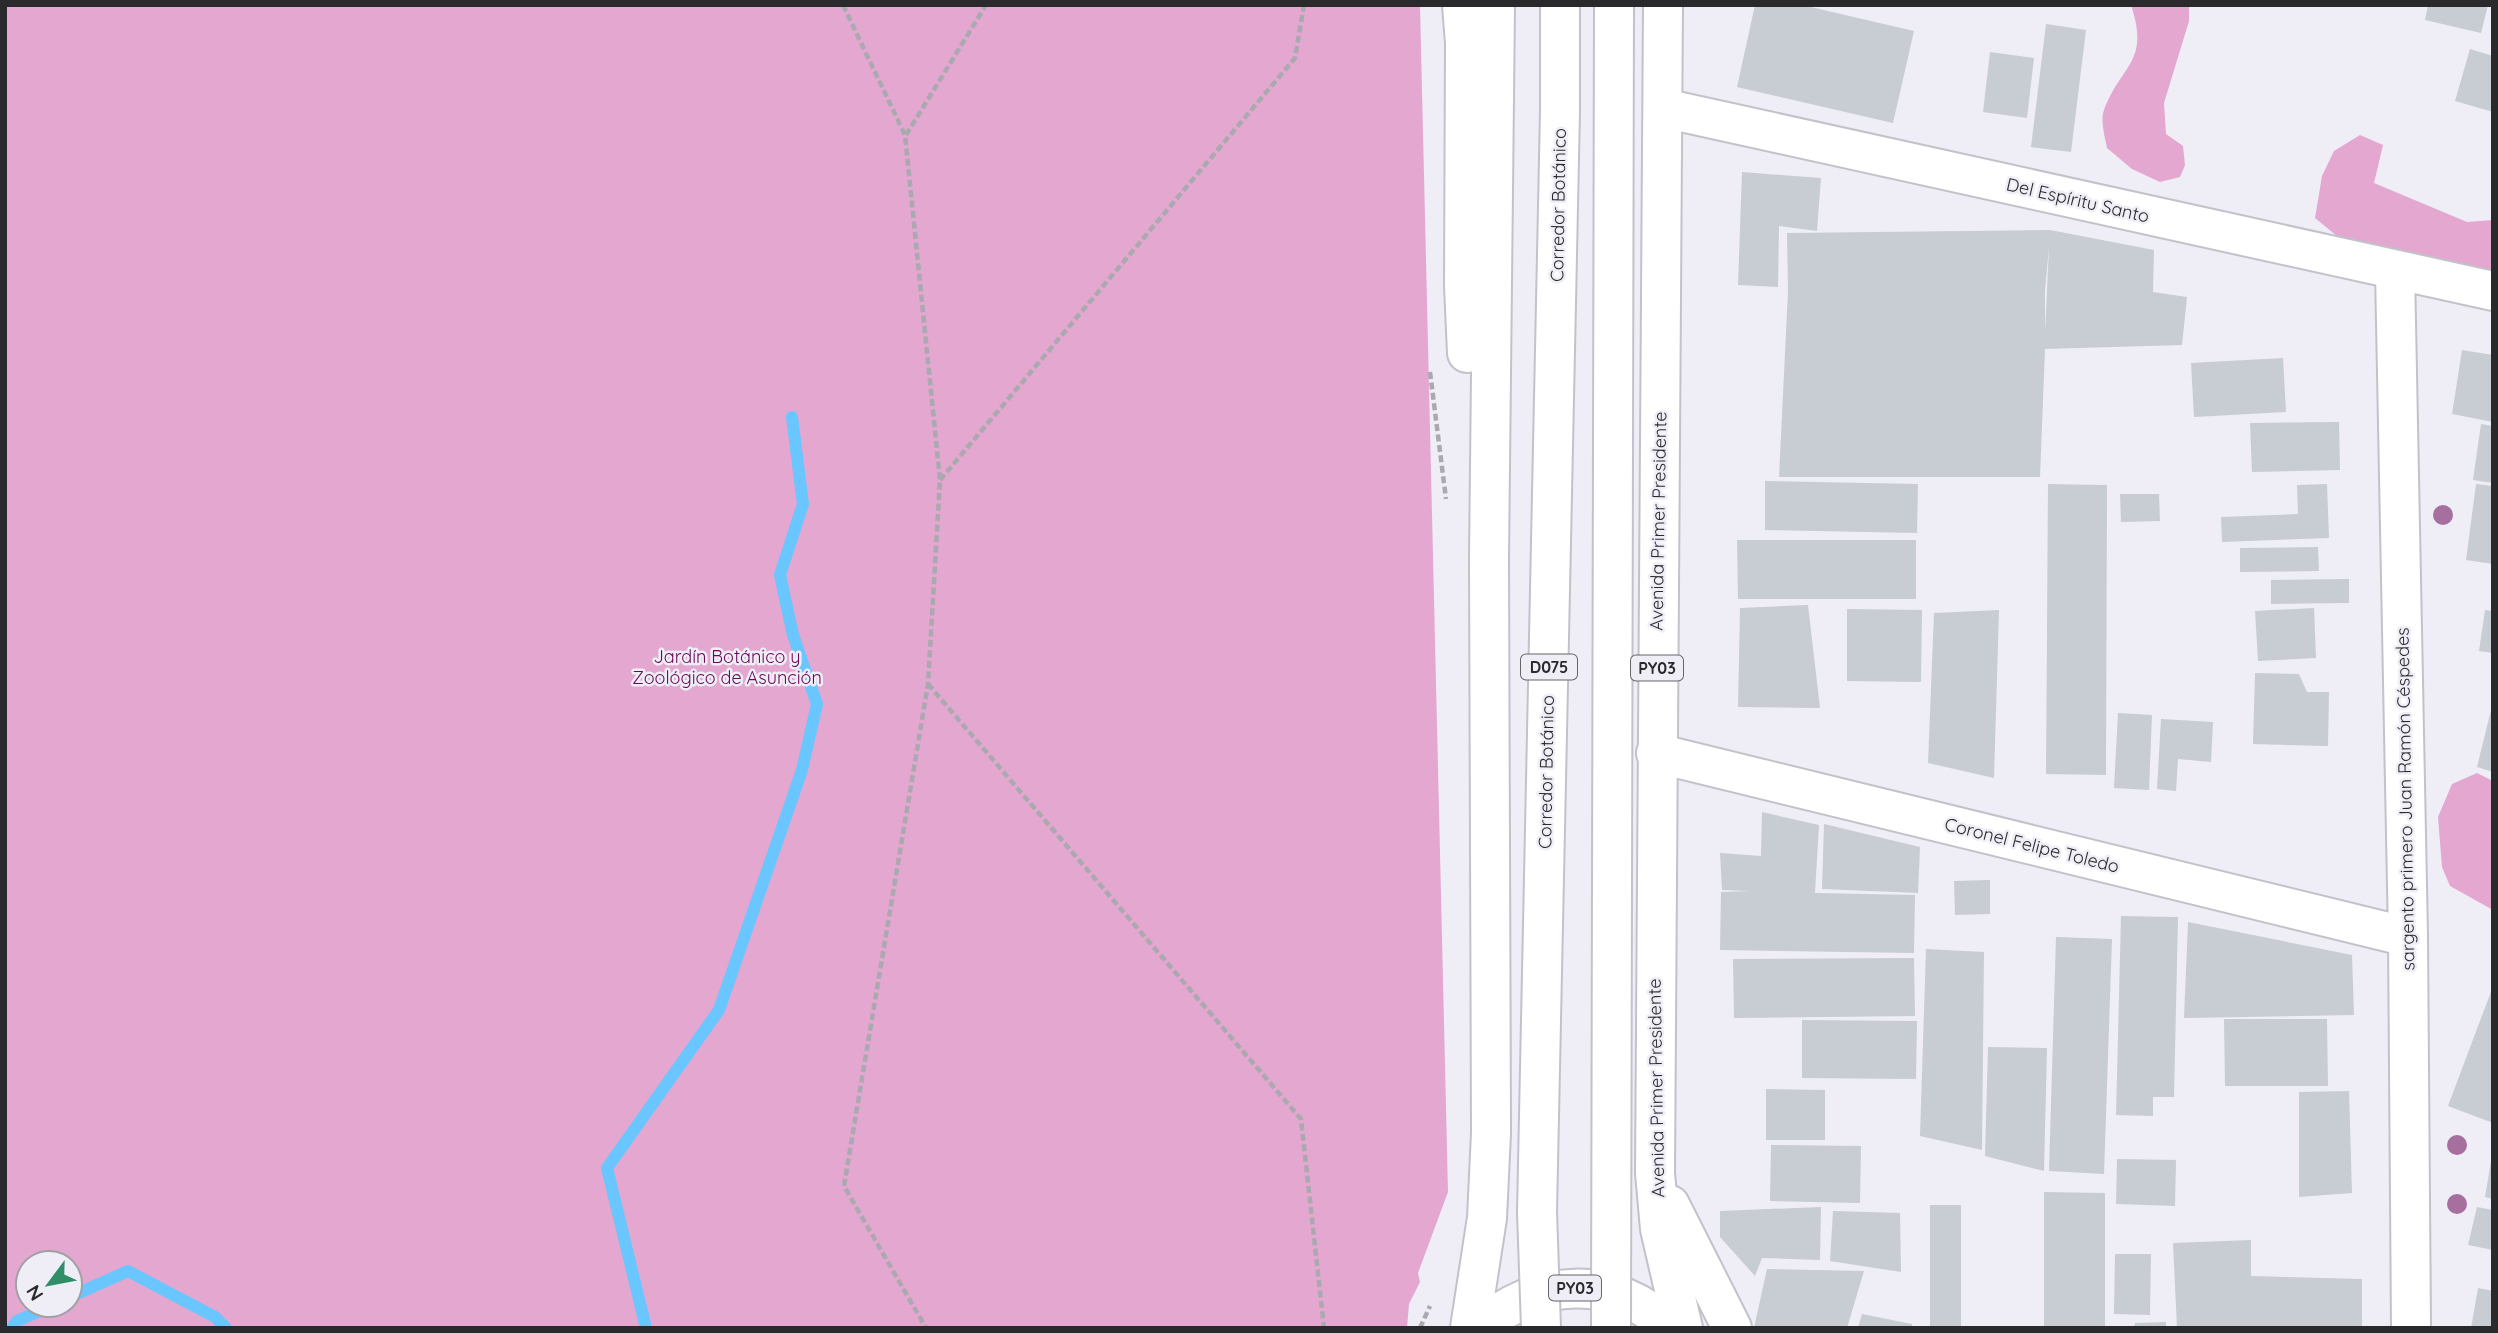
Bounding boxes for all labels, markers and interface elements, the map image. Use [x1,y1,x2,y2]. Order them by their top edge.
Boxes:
street label: Corredor Botánico [1545,128,1571,282]
street label: Del Espíritu Santo [2004,172,2152,228]
street label: Avenida Primer Presidente [1645,411,1671,631]
street label: sargento primero Juan Ramón Céspedes [2391,627,2419,971]
park label: Jardín Botánico y Zoológico de Asunción [632,645,822,689]
road number: D075 [1521,654,1577,680]
road number: PY03 [1631,656,1683,680]
street label: Corredor Botánico [1533,695,1559,849]
street label: Coronel Felipe Toledo [1942,812,2122,878]
street label: Avenida Primer Presidente [1643,978,1669,1198]
north arrow [14,1249,84,1319]
road number: PY03 [1549,1276,1601,1300]
text: N [21,1281,48,1305]

